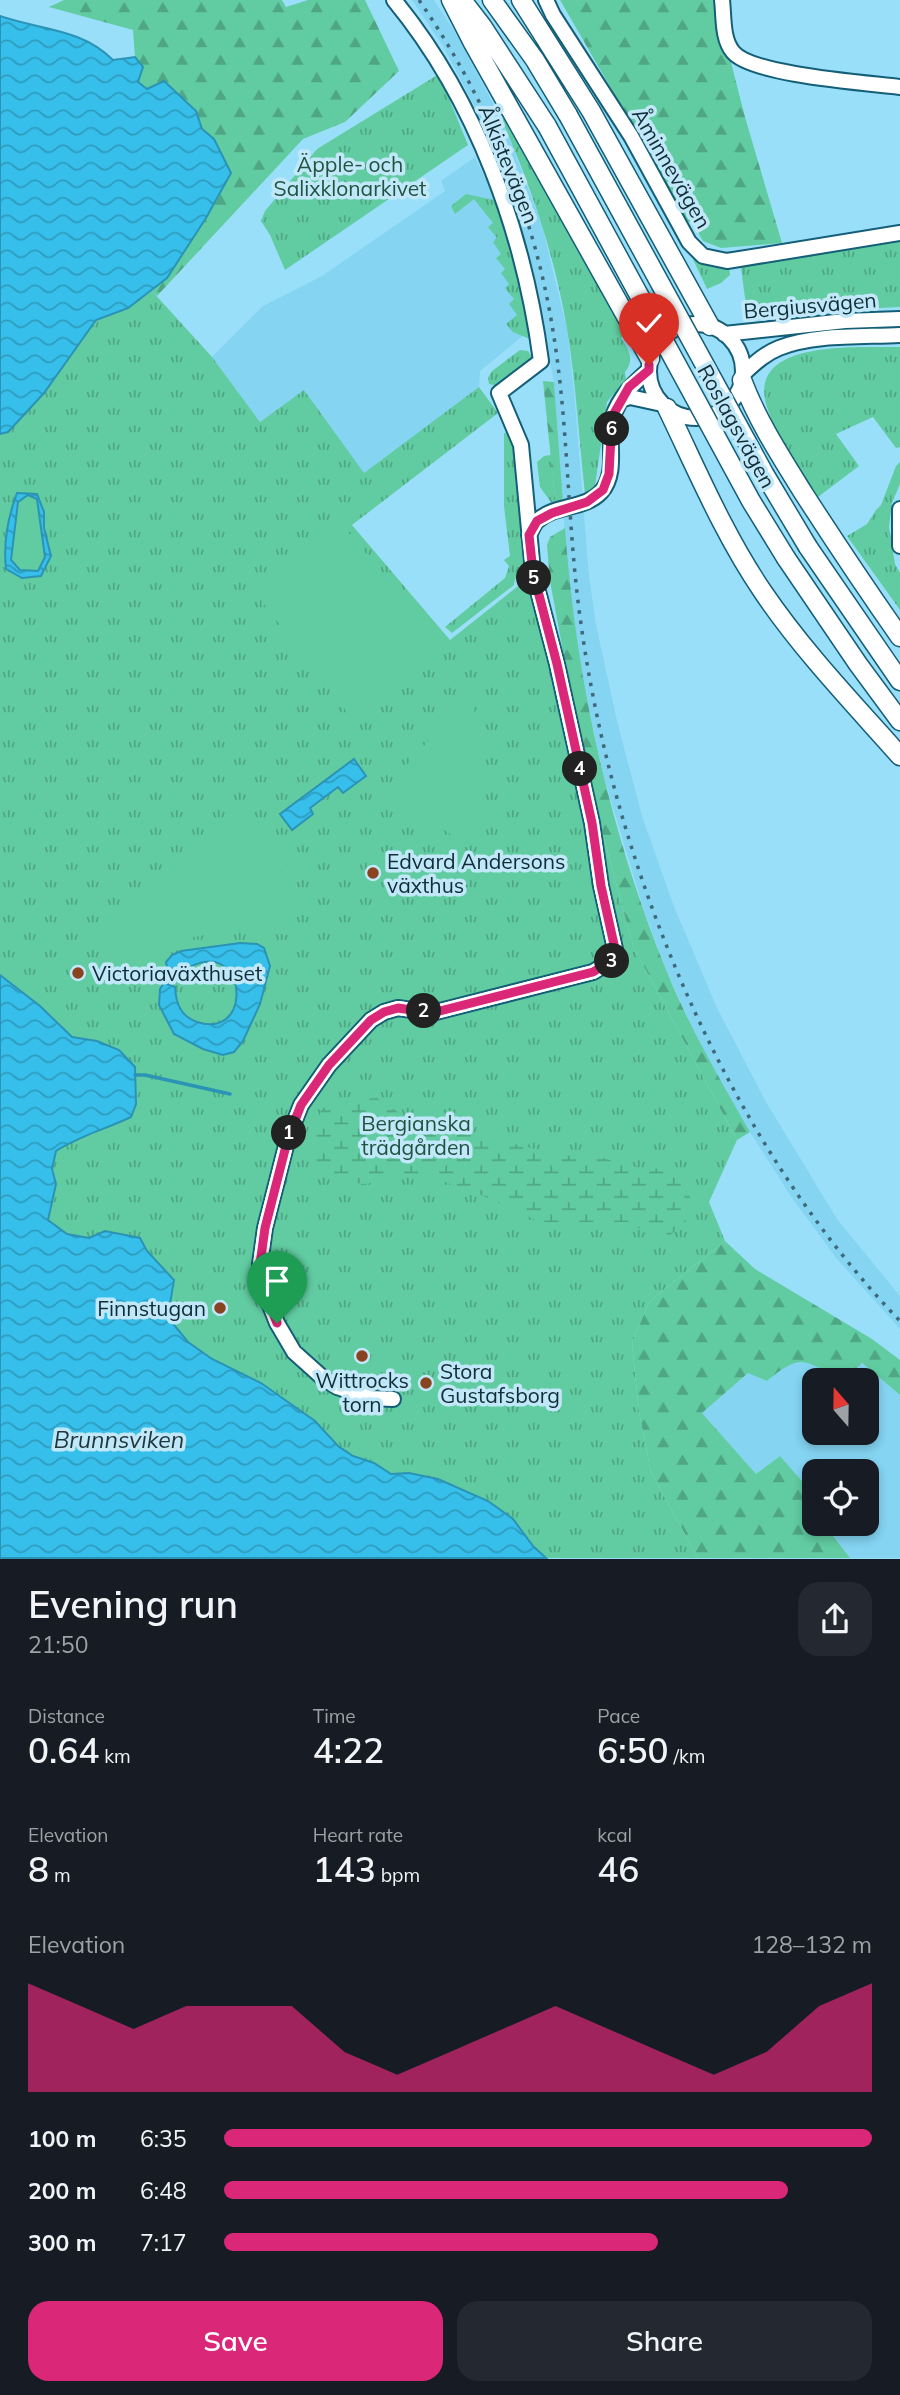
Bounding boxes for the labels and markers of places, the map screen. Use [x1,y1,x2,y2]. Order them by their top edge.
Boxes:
pin [619,293,679,365]
pin: 6 [594,412,630,446]
pin: 5 [516,560,552,596]
pin: 4 [562,752,598,786]
place label: Edvard Andersons växthus [387,848,565,898]
marker: Edvard Andersons växthus [365,865,381,881]
pin: 3 [594,944,630,978]
place label: Victoriaväxthuset [92,960,262,986]
marker: Victoriaväxthuset [70,965,86,981]
pin: 2 [406,993,442,1028]
pin: 1 [272,1116,306,1150]
pin [247,1251,307,1323]
place label: Finnstugan [97,1295,206,1321]
marker: Finnstugan [212,1300,228,1316]
marker: Wittrocks torn [354,1348,370,1364]
place label: Stora Gustafsborg [440,1358,560,1408]
place label: Wittrocks torn [315,1367,409,1417]
marker: Stora Gustafsborg [418,1375,434,1391]

